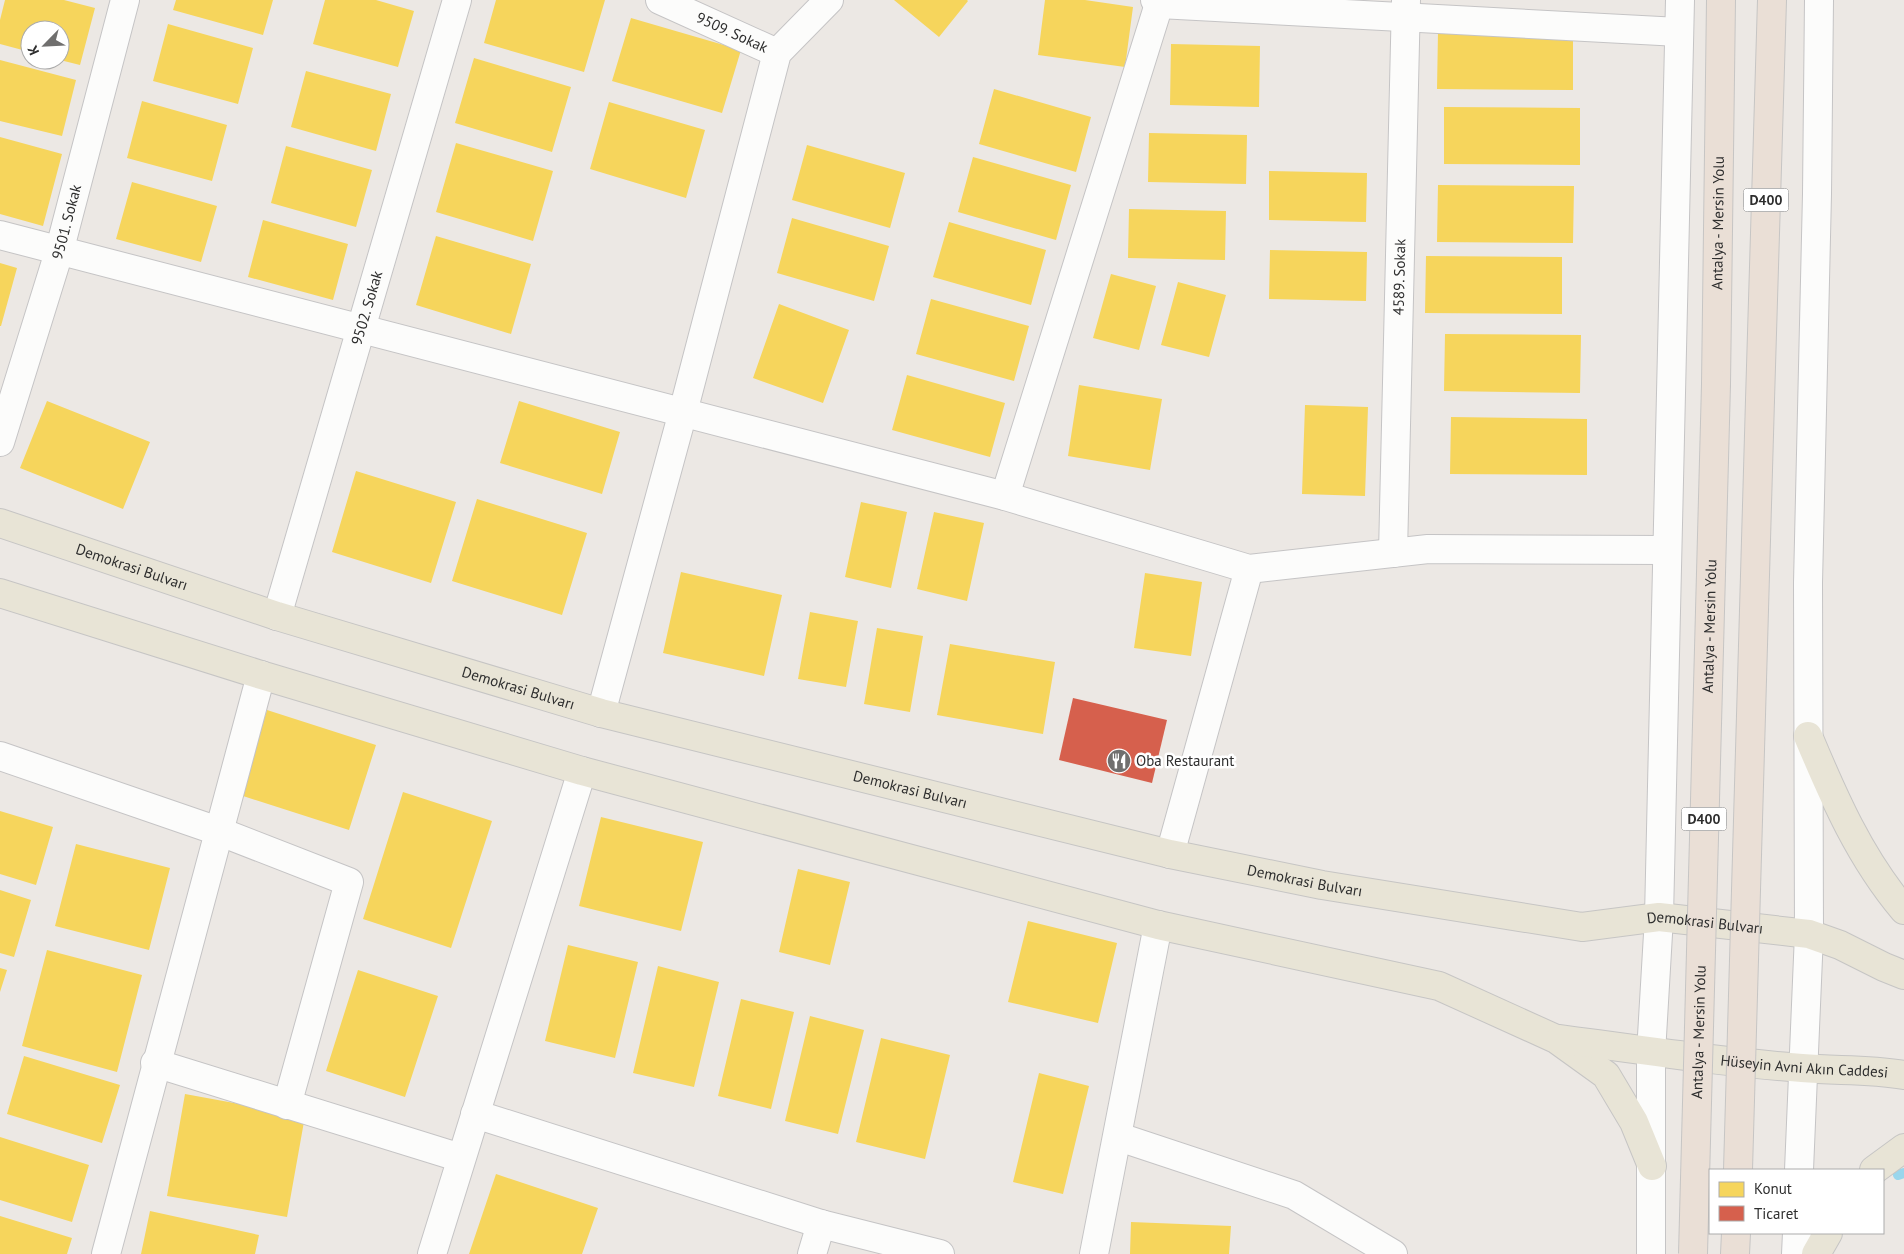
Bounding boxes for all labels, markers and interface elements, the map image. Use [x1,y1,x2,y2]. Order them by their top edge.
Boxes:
street label: 9509. Sokak [693,8,772,57]
north arrow [20,20,70,70]
text: K [23,42,43,58]
street label: Antalya - Mersin Yolu [1707,156,1728,290]
street label: 9501. Sokak [47,182,85,262]
road number: D400 [1744,188,1788,212]
street label: 4589. Sokak [1389,238,1409,316]
street label: 9502. Sokak [347,268,387,347]
street label: Demokrasi Bulvarı [74,539,190,594]
street label: Antalya - Mersin Yolu [1698,559,1720,693]
street label: Demokrasi Bulvarı [460,662,577,714]
restaurant icon: Oba Restaurant [1106,748,1132,774]
place label: Oba Restaurant [1136,751,1234,770]
street label: Demokrasi Bulvarı [851,766,969,812]
road number: D400 [1682,808,1726,831]
street label: Demokrasi Bulvarı [1246,860,1364,900]
street label: Demokrasi Bulvarı [1646,907,1764,938]
street label: Antalya - Mersin Yolu [1687,965,1710,1099]
street label: Hüseyin Avni Akın Caddesi [1720,1050,1889,1082]
legend [1709,1169,1884,1234]
text: Konut [1754,1179,1792,1198]
text: Ticaret [1754,1204,1798,1223]

